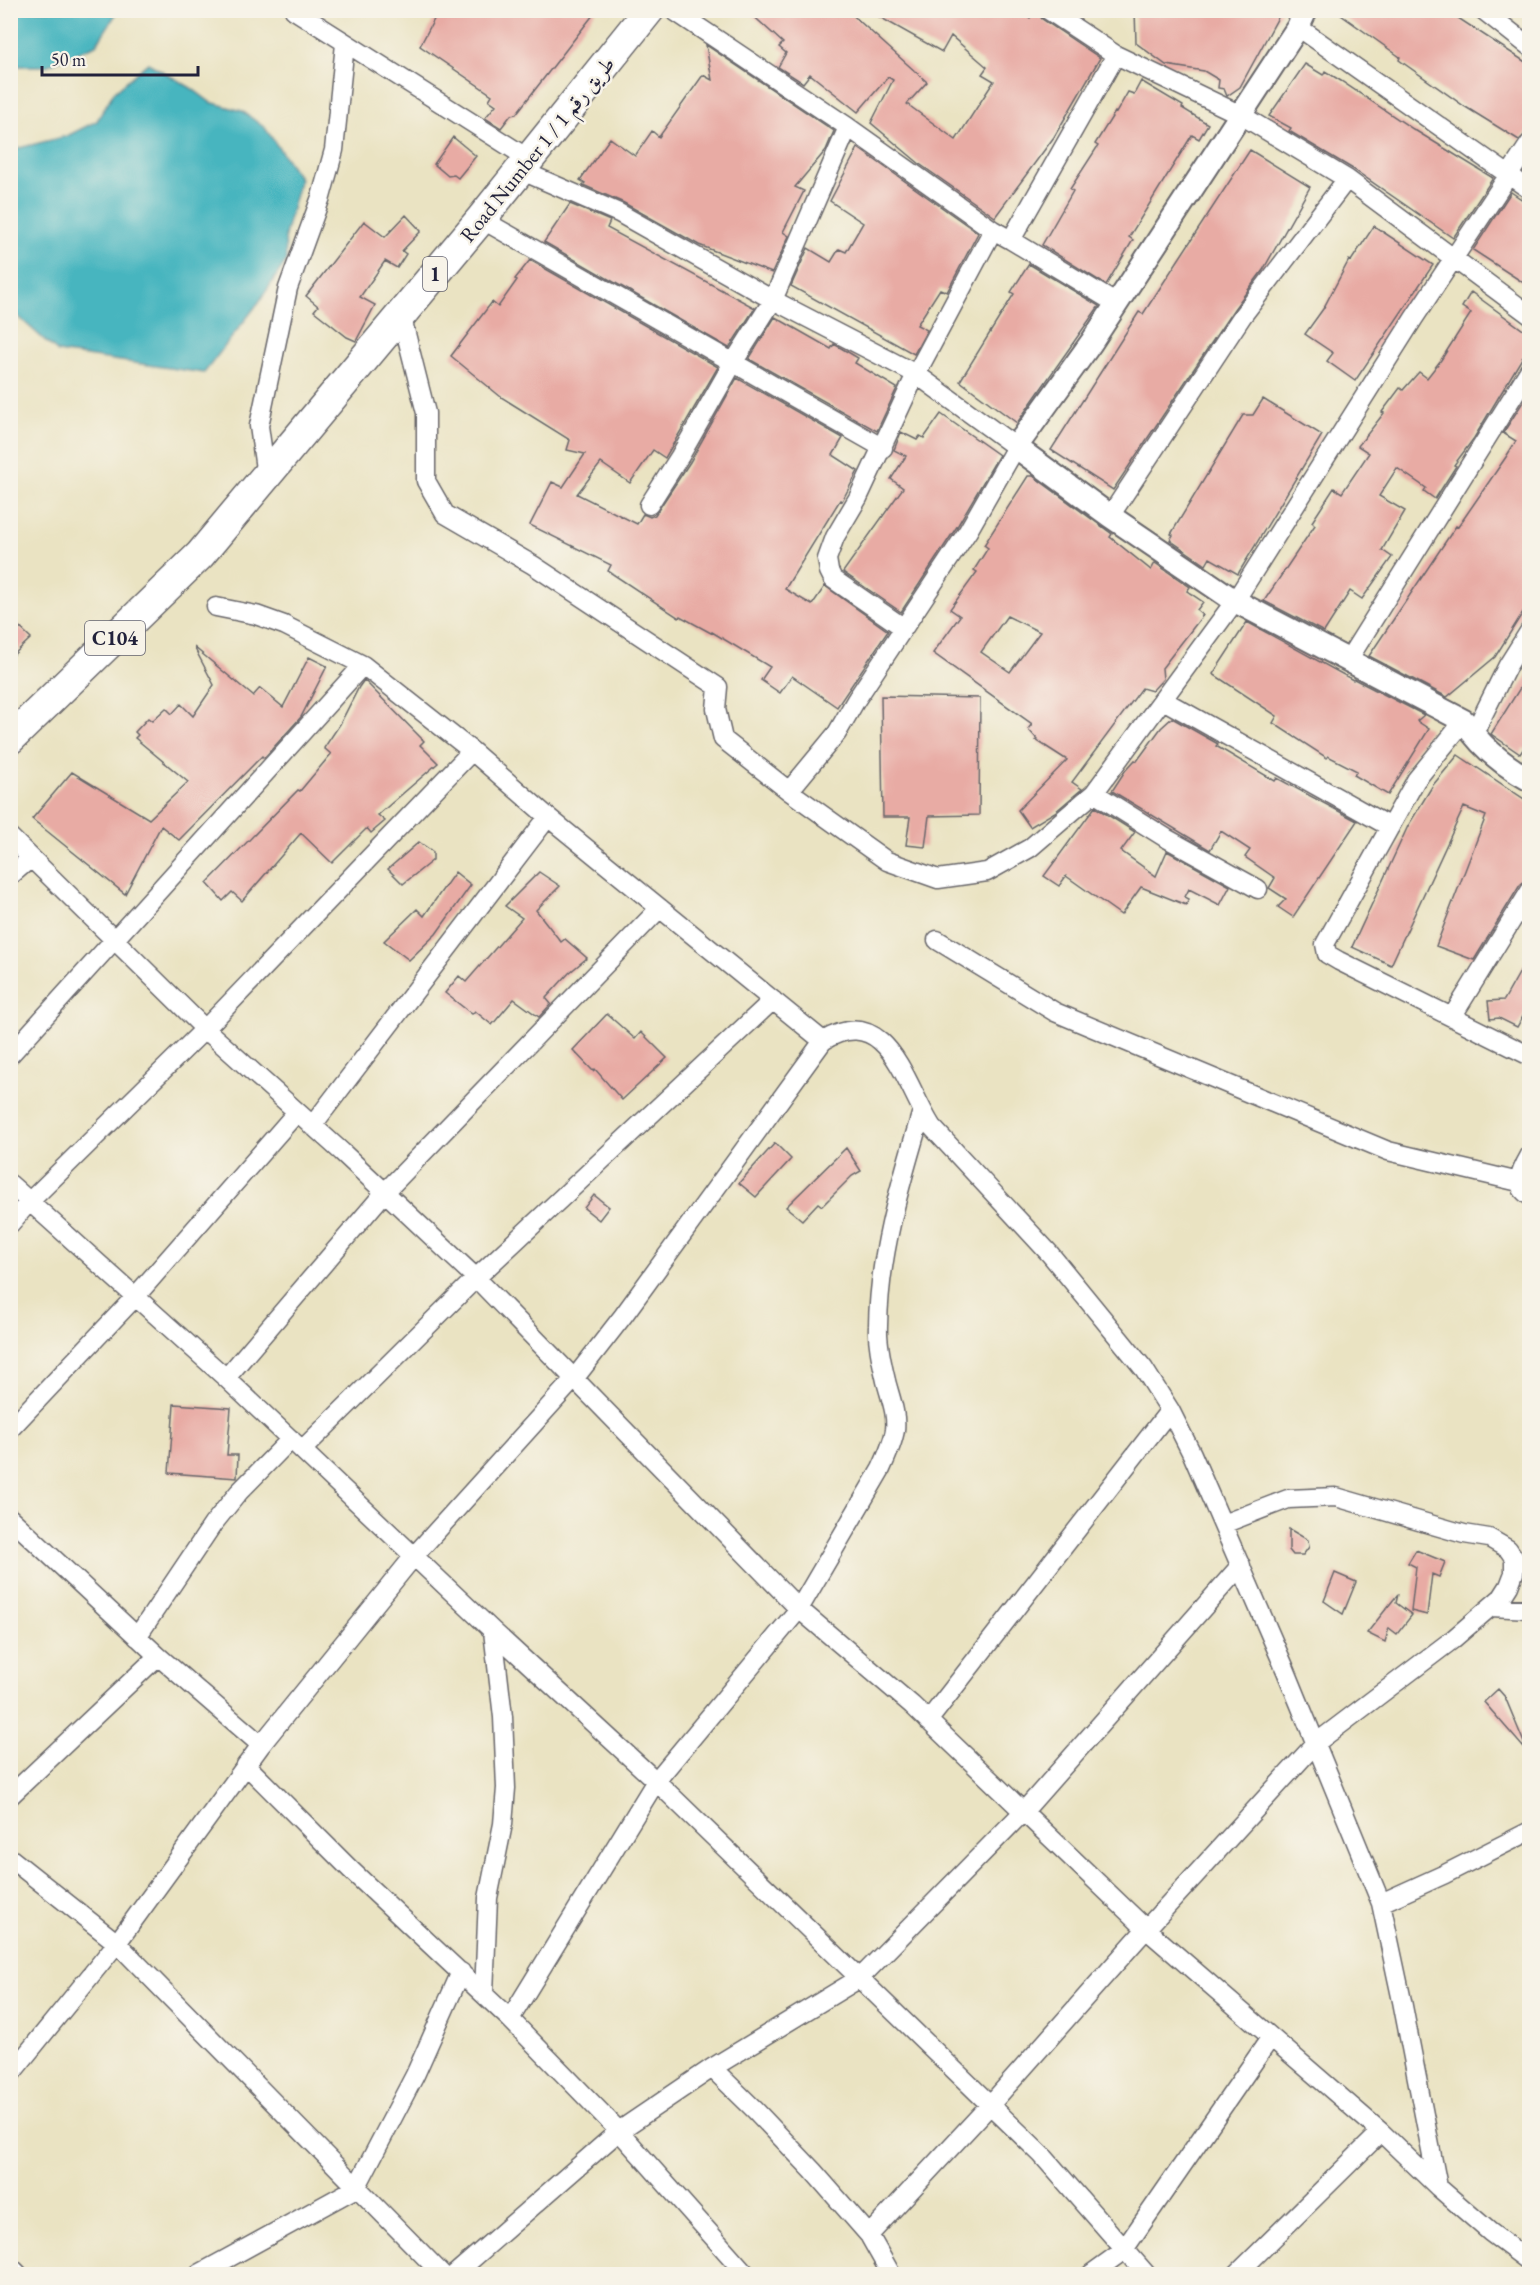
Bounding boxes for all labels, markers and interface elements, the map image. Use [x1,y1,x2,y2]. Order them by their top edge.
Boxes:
scale bar [42,39,198,77]
text: 50 m [51,48,86,71]
street label: Road Number 1 / طريق رقم 1 [454,50,626,252]
road number: 1 [423,257,447,291]
road number: C104 [85,621,145,655]

